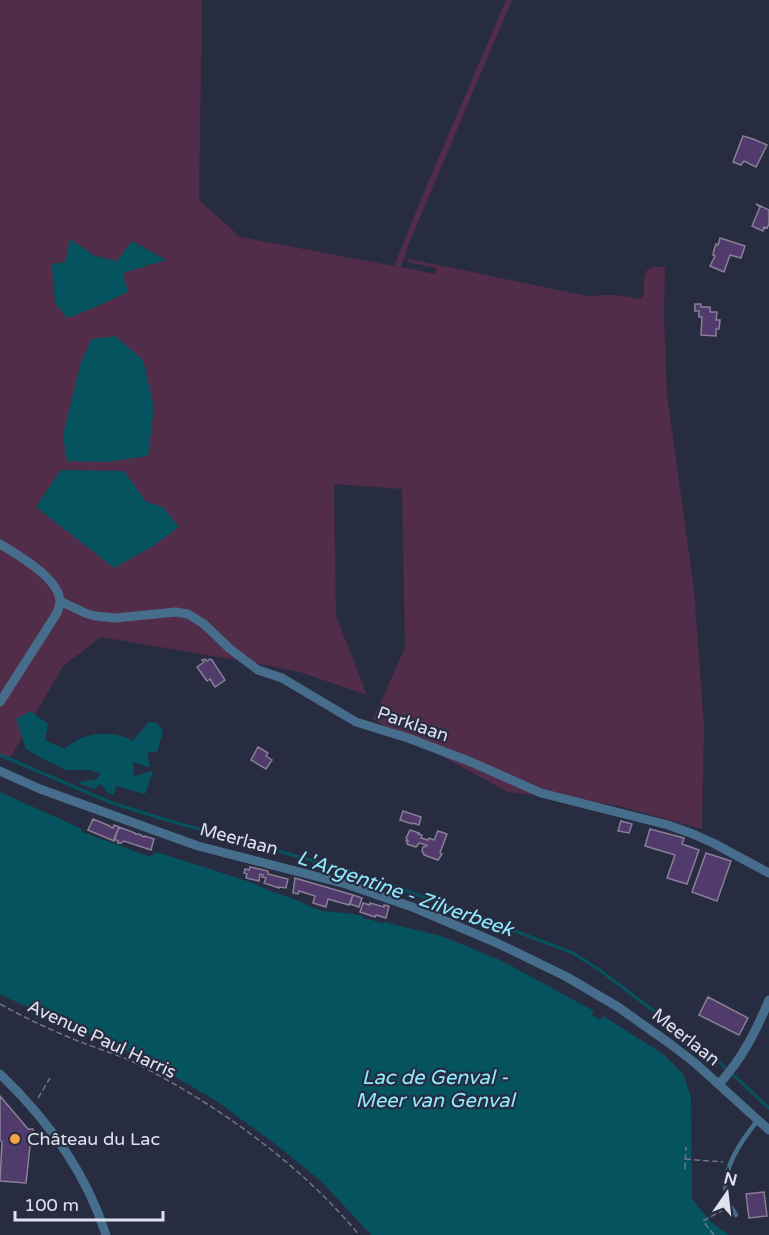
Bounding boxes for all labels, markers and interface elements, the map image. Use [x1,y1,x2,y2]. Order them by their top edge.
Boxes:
street label: Parklaan [374,702,452,746]
street label: Meerlaan [197,818,281,860]
water label: L'Argentine - Zilverbeek [294,846,518,943]
street label: Avenue Paul Harris [24,995,180,1083]
street label: Meerlaan [648,1004,724,1070]
water label: Lac de Genval - Meer van Genval [356,1066,516,1113]
place label: Château du Lac [27,1128,160,1150]
marker: Château du Lac [8,1132,22,1146]
north arrow [697,1163,757,1223]
text: N [722,1168,739,1191]
scale bar [15,1184,164,1222]
text: 100 m [24,1194,79,1216]

